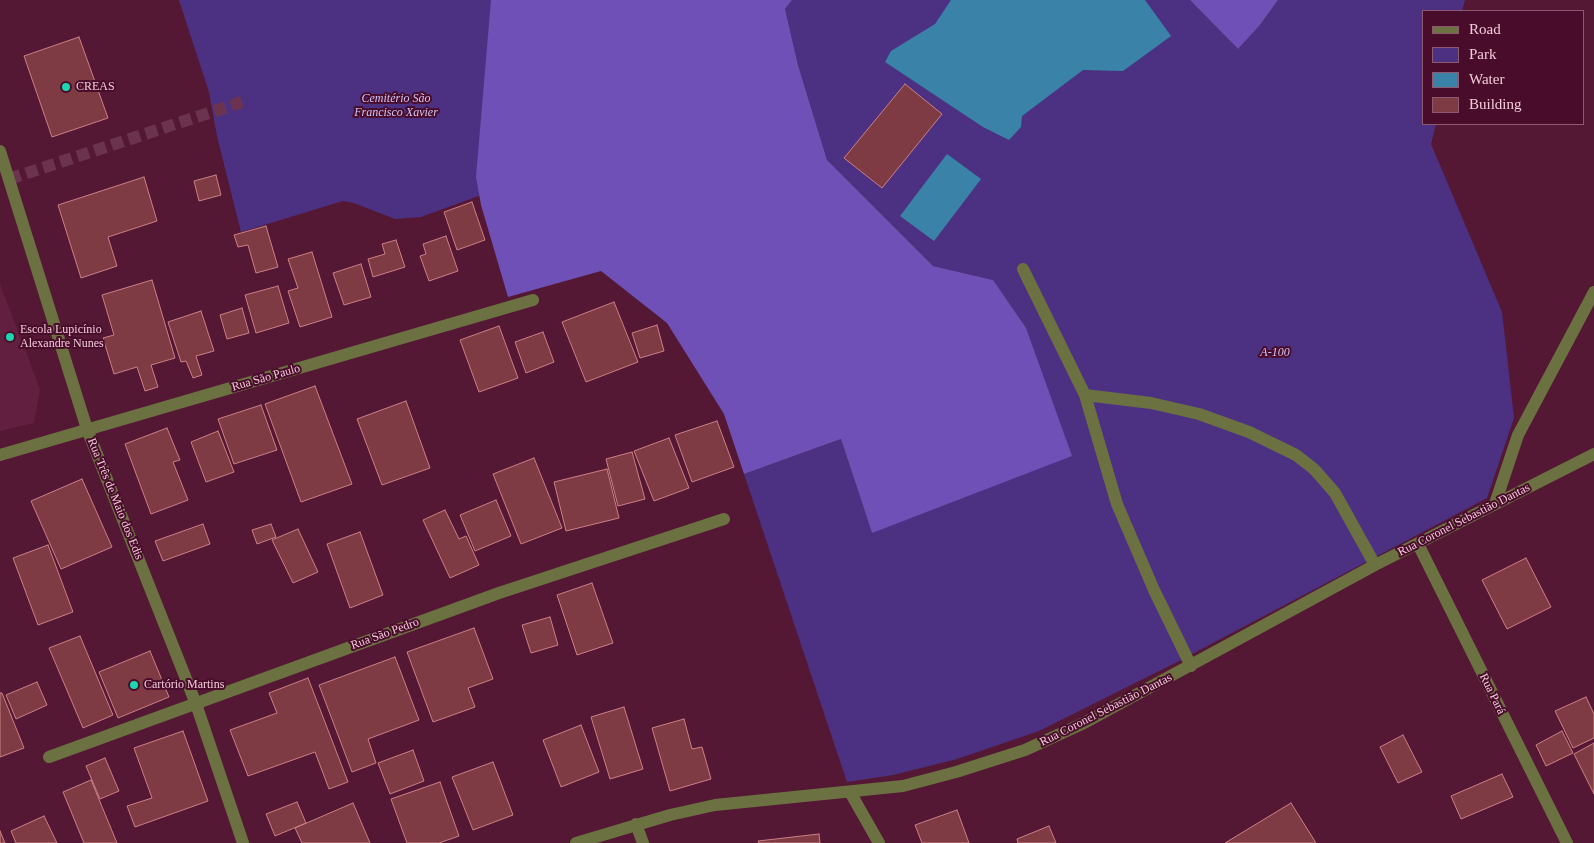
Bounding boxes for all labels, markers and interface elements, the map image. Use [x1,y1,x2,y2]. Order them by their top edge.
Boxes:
legend [1422,10,1584,125]
text: Road [1469,21,1501,37]
text: Park [1469,46,1497,62]
text: Water [1469,71,1504,87]
place label: CREAS [76,80,115,94]
marker: CREAS [60,81,72,93]
park label: Cemitério São Francisco Xavier [354,92,438,120]
text: Building [1469,96,1522,112]
place label: Escola Lupicínio Alexandre Nunes [20,323,104,351]
marker: Escola Lupicínio Alexandre Nunes [4,331,16,343]
park label: A-100 [1260,346,1290,360]
street label: Rua São Paulo [230,361,302,395]
street label: Rua Três de Maio dos Edis [84,436,146,562]
street label: Rua Coronel Sebastião Dantas [1396,480,1532,560]
street label: Rua São Pedro [349,615,421,653]
street label: Rua Coronel Sebastião Dantas [1038,670,1174,750]
street label: Rua Pará [1476,671,1508,717]
place label: Cartório Martins [144,678,224,692]
marker: Cartório Martins [128,679,140,691]

